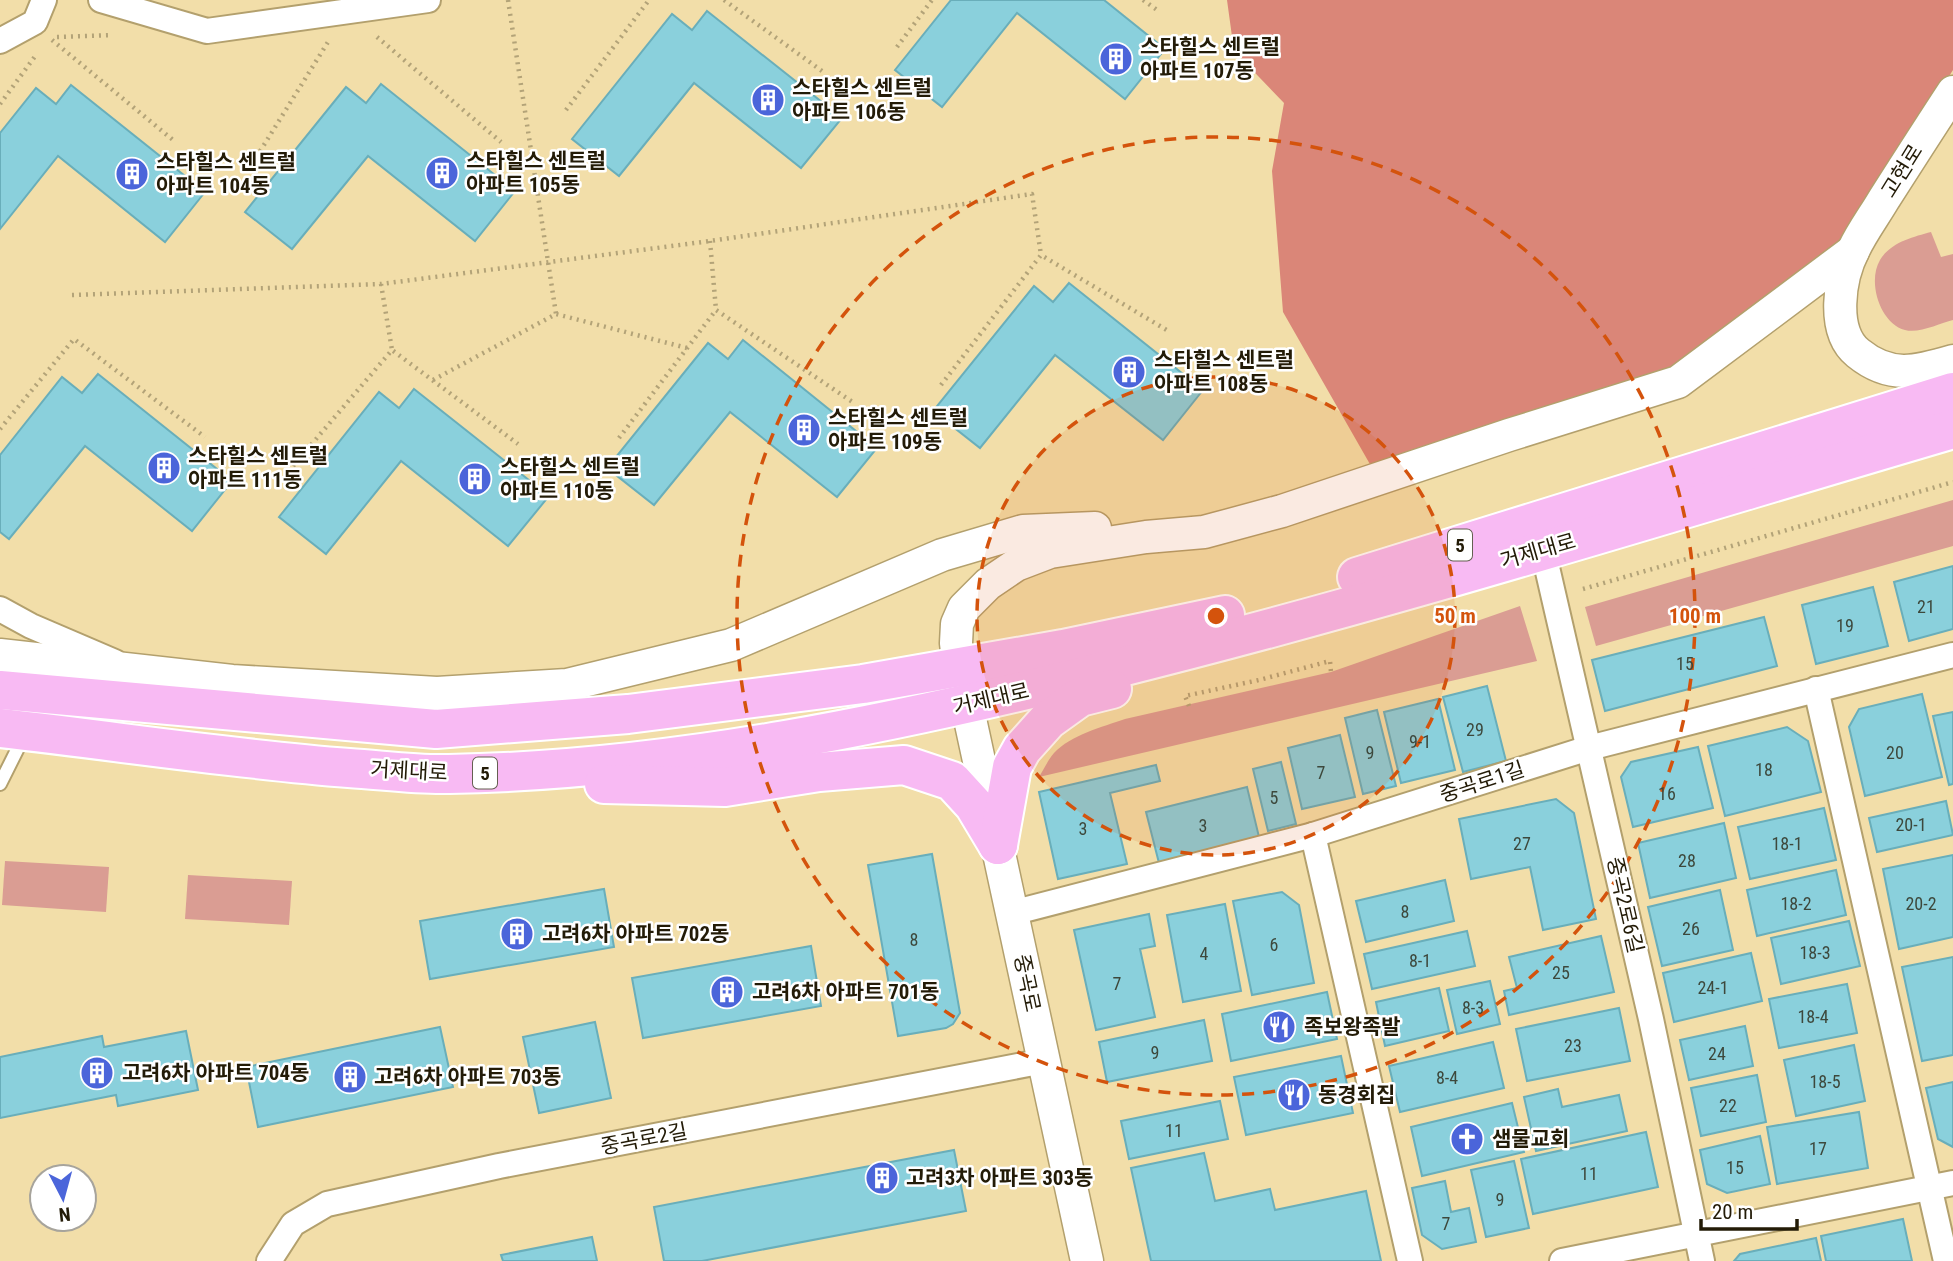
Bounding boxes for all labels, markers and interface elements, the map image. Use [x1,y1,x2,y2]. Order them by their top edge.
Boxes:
place label: 스타힐스 센트럴 아파트 107동 [1140,35,1280,83]
building icon: 스타힐스 센트럴 아파트 107동 [1097,40,1135,78]
place label: 스타힐스 센트럴 아파트 106동 [792,76,932,124]
building icon: 스타힐스 센트럴 아파트 106동 [749,81,787,119]
street label: 고현로 [1876,140,1928,202]
place label: 스타힐스 센트럴 아파트 105동 [466,149,606,197]
place label: 스타힐스 센트럴 아파트 104동 [156,150,296,198]
building icon: 스타힐스 센트럴 아파트 105동 [423,154,461,192]
building icon: 스타힐스 센트럴 아파트 104동 [113,155,151,193]
place label: 스타힐스 센트럴 아파트 108동 [1154,348,1294,396]
building icon: 스타힐스 센트럴 아파트 108동 [1110,353,1148,391]
place label: 스타힐스 센트럴 아파트 109동 [828,406,968,454]
building icon: 스타힐스 센트럴 아파트 109동 [785,411,823,449]
place label: 스타힐스 센트럴 아파트 111동 [188,444,328,492]
building icon: 스타힐스 센트럴 아파트 111동 [145,449,183,487]
place label: 스타힐스 센트럴 아파트 110동 [500,455,640,503]
building icon: 스타힐스 센트럴 아파트 110동 [456,460,494,498]
street label: 거제대로 [1498,529,1578,573]
road number: 5 [1448,530,1472,560]
house number: 21 [1917,596,1935,617]
centre of rings [1204,604,1228,628]
text: 50 m [1434,604,1476,628]
text: 100 m [1669,604,1721,628]
house number: 19 [1836,615,1854,636]
house number: 15 [1676,653,1694,674]
street label: 거제대로 [951,679,1031,719]
house number: 29 [1466,719,1484,740]
house number: 9-1 [1409,731,1431,752]
house number: 9 [1366,742,1374,763]
house number: 20 [1886,742,1904,763]
street label: 거제대로 [370,757,448,785]
street label: 중곡로1길 [1437,757,1527,807]
road number: 5 [473,758,497,788]
house number: 18 [1755,759,1773,780]
house number: 7 [1317,762,1326,783]
house number: 16 [1658,783,1676,804]
house number: 5 [1270,787,1279,808]
house number: 20-1 [1895,814,1927,835]
house number: 3 [1199,815,1207,836]
house number: 3 [1079,818,1087,839]
house number: 27 [1513,833,1531,854]
house number: 18-1 [1771,833,1803,854]
house number: 28 [1678,850,1696,871]
street label: 중곡2로6길 [1602,855,1648,955]
house number: 18-2 [1780,893,1812,914]
house number: 20-2 [1905,893,1937,914]
house number: 8 [1401,901,1409,922]
building icon: 고려6차 아파트 702동 [498,915,536,953]
house number: 26 [1682,918,1700,939]
place label: 고려6차 아파트 702동 [542,922,729,946]
house number: 8 [910,929,918,950]
house number: 6 [1270,934,1278,955]
house number: 18-3 [1799,942,1831,963]
house number: 4 [1200,943,1209,964]
house number: 8-1 [1409,950,1431,971]
street label: 중곡로 [1009,952,1045,1014]
house number: 25 [1552,962,1570,983]
building icon: 고려6차 아파트 701동 [708,973,746,1011]
house number: 7 [1113,973,1122,994]
house number: 24-1 [1697,977,1729,998]
place label: 고려6차 아파트 701동 [752,980,939,1004]
house number: 8-3 [1462,997,1484,1018]
house number: 18-4 [1797,1006,1829,1027]
restaurant icon: 족보왕족발 [1260,1008,1298,1046]
place label: 족보왕족발 [1304,1015,1401,1039]
house number: 23 [1564,1035,1582,1056]
house number: 9 [1151,1042,1159,1063]
house number: 24 [1708,1043,1726,1064]
building icon: 고려6차 아파트 704동 [78,1054,116,1092]
building icon: 고려6차 아파트 703동 [331,1058,369,1096]
place label: 고려6차 아파트 704동 [122,1061,309,1085]
place label: 고려6차 아파트 703동 [374,1065,561,1089]
house number: 8-4 [1436,1067,1458,1088]
house number: 18-5 [1809,1071,1841,1092]
restaurant icon: 동경회집 [1275,1076,1313,1114]
place label: 동경회집 [1318,1083,1395,1107]
house number: 22 [1719,1095,1737,1116]
street label: 중곡로2길 [599,1119,689,1159]
house number: 11 [1165,1120,1183,1141]
church icon: 샘물교회 [1448,1120,1486,1158]
place label: 샘물교회 [1492,1127,1569,1151]
house number: 17 [1809,1138,1827,1159]
house number: 15 [1726,1157,1744,1178]
building icon: 고려3차 아파트 303동 [863,1159,901,1197]
north arrow [28,1163,98,1233]
house number: 11 [1580,1163,1598,1184]
place label: 고려3차 아파트 303동 [906,1166,1093,1190]
scale bar [1701,1188,1797,1232]
house number: 9 [1496,1189,1504,1210]
text: 20 m [1712,1200,1753,1224]
text: N [58,1202,72,1226]
house number: 7 [1442,1213,1451,1234]

